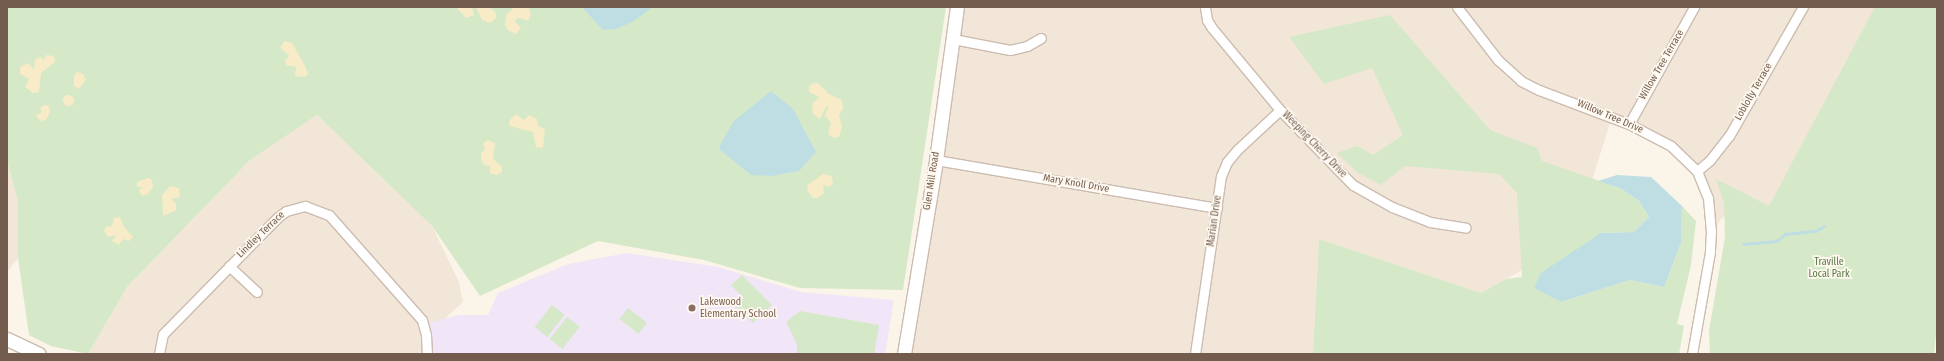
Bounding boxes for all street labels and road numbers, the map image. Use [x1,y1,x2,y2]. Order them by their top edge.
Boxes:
street label: Willow Tree Terrace [1637,28,1687,102]
street label: Loblolly Terrace [1733,61,1775,123]
street label: Willow Tree Drive [1575,98,1645,136]
street label: Weeping Cherry Drive [1279,109,1349,181]
street label: Glen Mill Road [921,151,943,211]
street label: Mary Knoll Drive [1042,172,1110,196]
street label: Marian Drive [1205,195,1225,247]
street label: Lindley Terrace [235,209,287,261]

